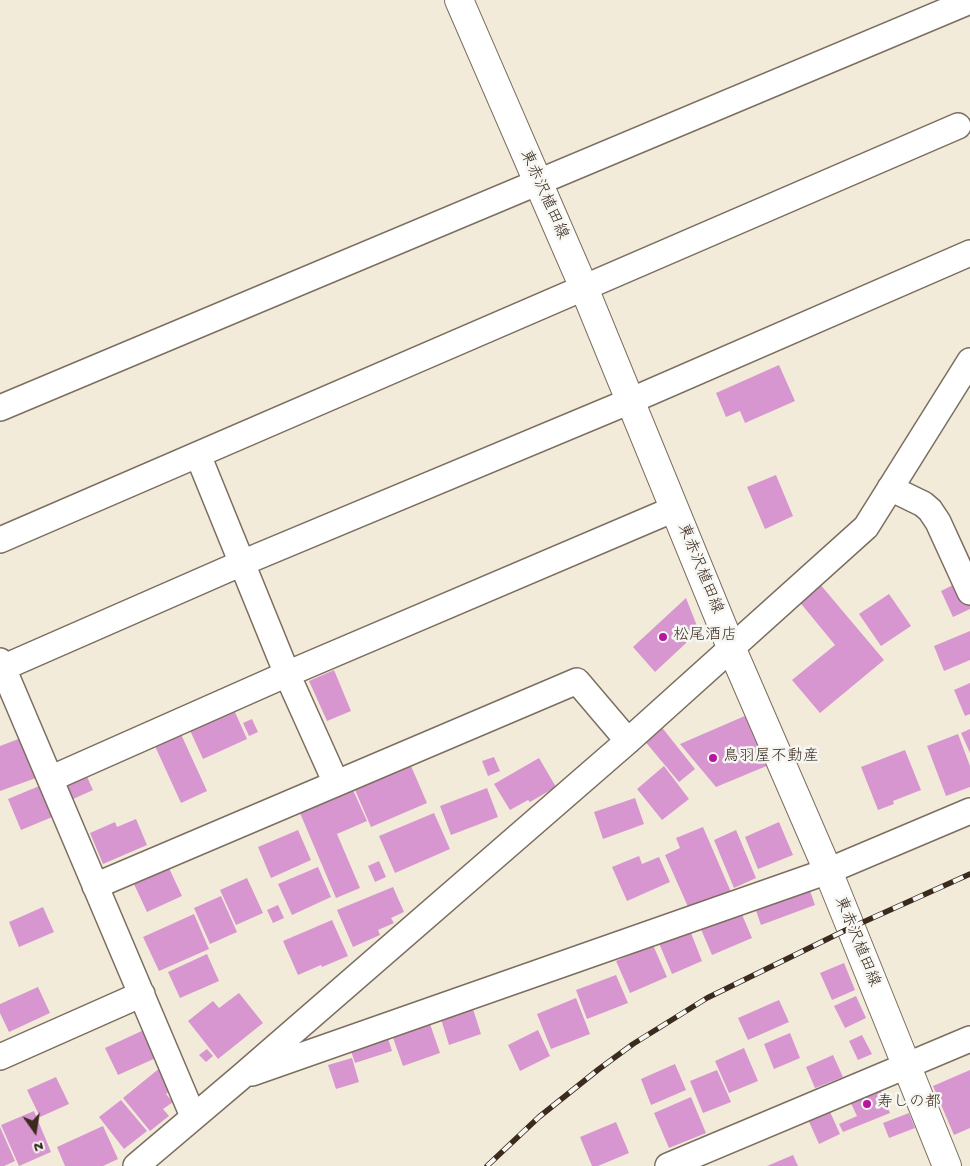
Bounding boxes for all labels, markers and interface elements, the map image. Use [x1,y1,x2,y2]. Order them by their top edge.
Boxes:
street label: 東赤沢植田線 [515,147,571,243]
street label: 東赤沢植田線 [672,521,726,617]
place label: 松尾酒店 [673,627,737,647]
marker: 松尾酒店 [657,631,669,643]
place label: 鳥羽屋不動産 [723,748,819,768]
marker: 鳥羽屋不動産 [707,752,719,764]
street label: 東赤沢植田線 [829,894,883,990]
place label: 寿しの都 [877,1094,941,1114]
marker: 寿しの都 [861,1098,873,1110]
north arrow [10,1106,60,1156]
text: N [32,1137,45,1155]

